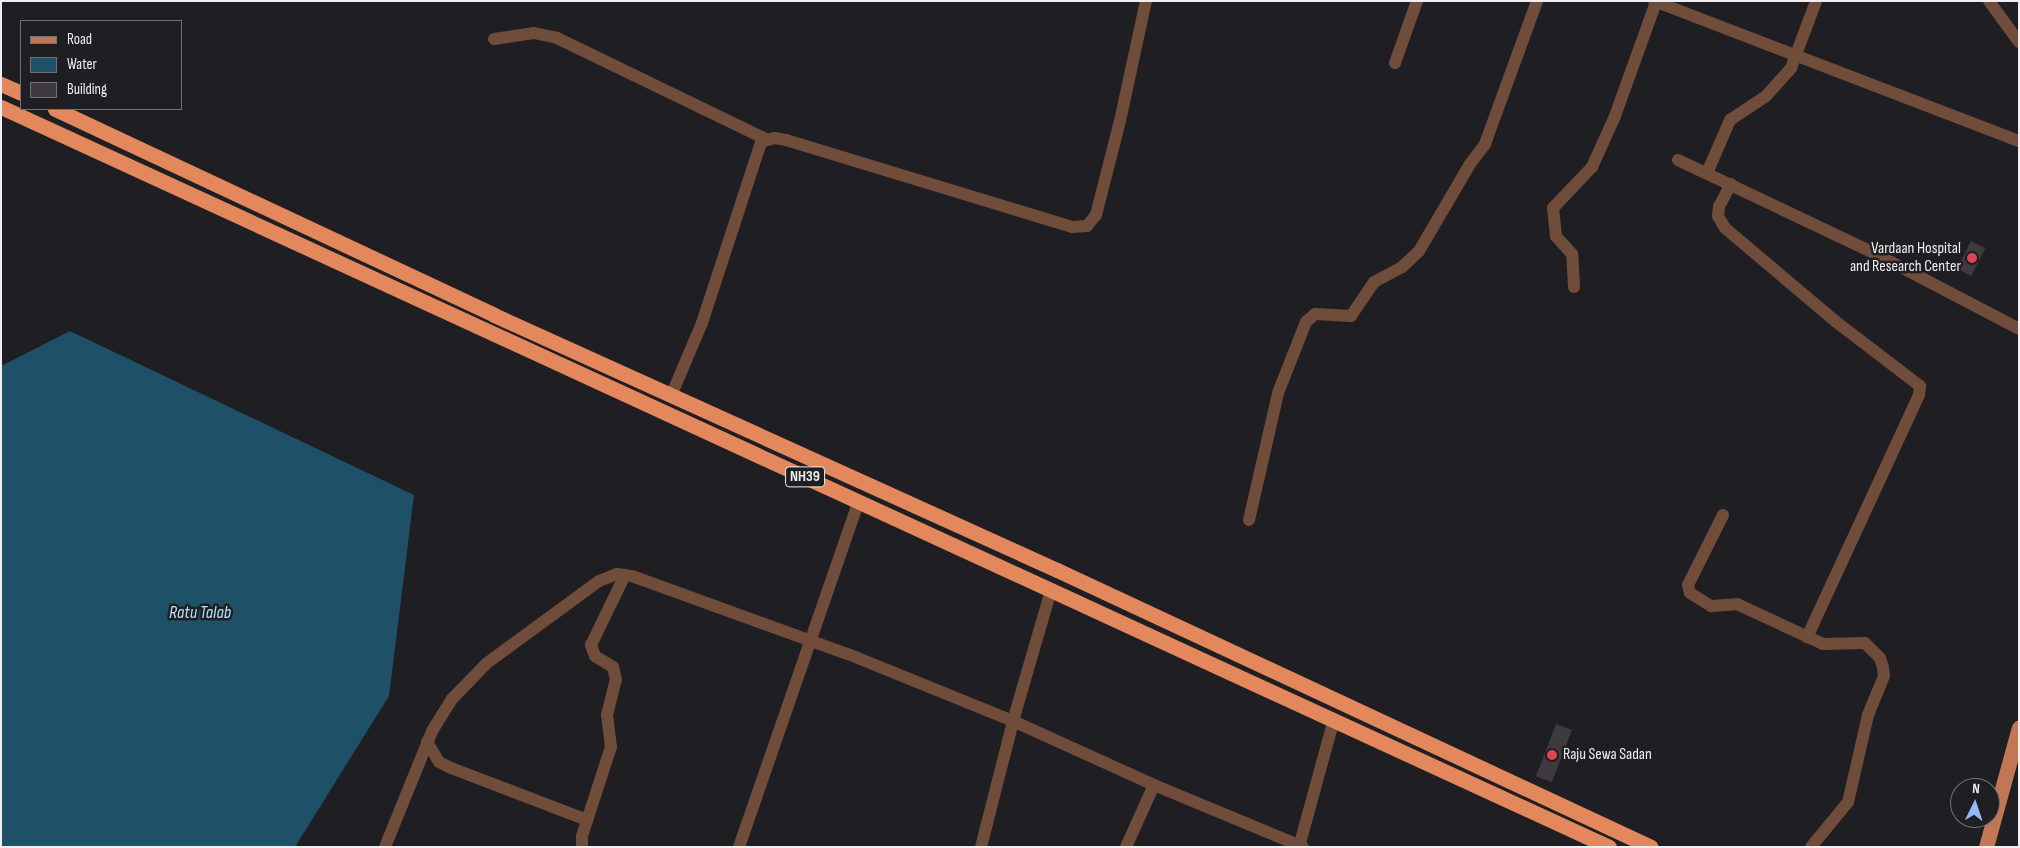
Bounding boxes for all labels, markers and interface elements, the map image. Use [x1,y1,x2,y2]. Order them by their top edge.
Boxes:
legend [20,20,182,110]
text: Road [67,30,92,49]
text: Water [67,55,97,74]
text: Building [67,80,107,99]
place label: Vardaan Hospital and Research Center [1850,239,1961,277]
marker: Vardaan Hospital and Research Center [1965,251,1979,265]
road number: NH39 [785,464,825,490]
water label: Ratu Talab [169,602,231,624]
place label: Raju Sewa Sadan [1563,745,1652,765]
marker: Raju Sewa Sadan [1545,748,1559,762]
north arrow [1950,778,2000,828]
text: N [1972,780,1980,797]

